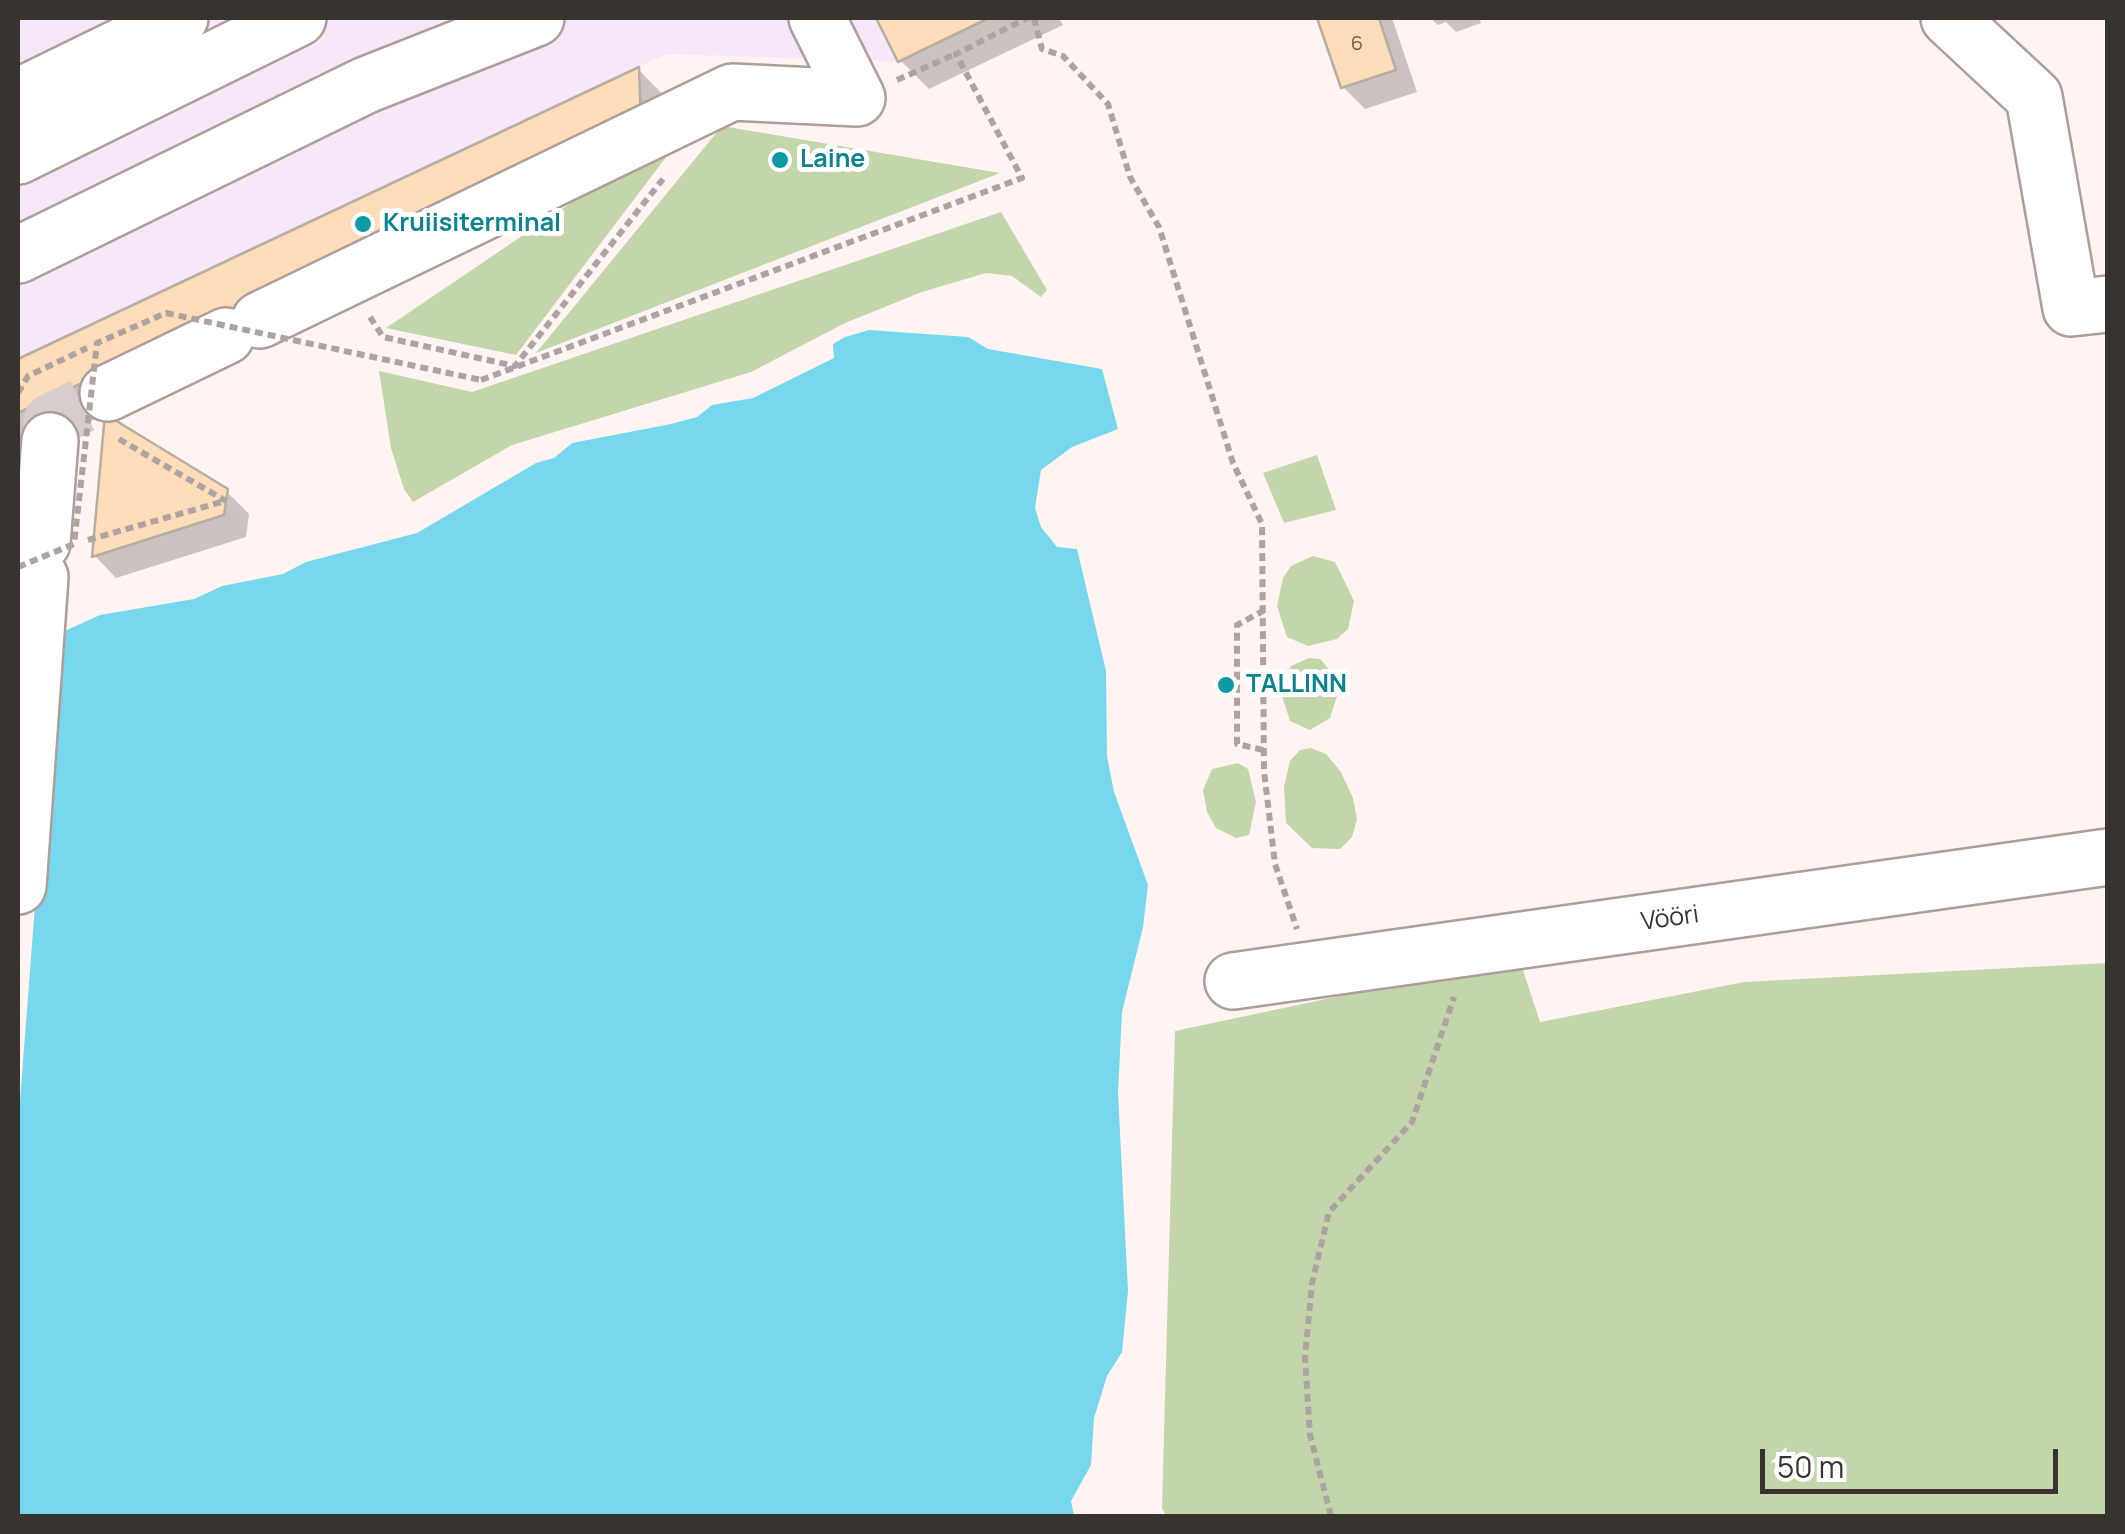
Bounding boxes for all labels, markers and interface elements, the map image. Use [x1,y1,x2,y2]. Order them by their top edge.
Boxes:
house number: 6 [1351,32,1363,56]
place label: Laine [800,145,865,175]
marker: Laine [769,149,791,171]
place label: Kruiisiterminal [383,209,561,239]
marker: Kruiisiterminal [352,213,374,235]
place label: TALLINN [1246,670,1347,700]
marker: TALLINN [1215,674,1237,696]
street label: Vööri [1639,900,1701,938]
scale bar [1765,1429,2062,1491]
text: 50 m [1777,1446,1844,1487]

